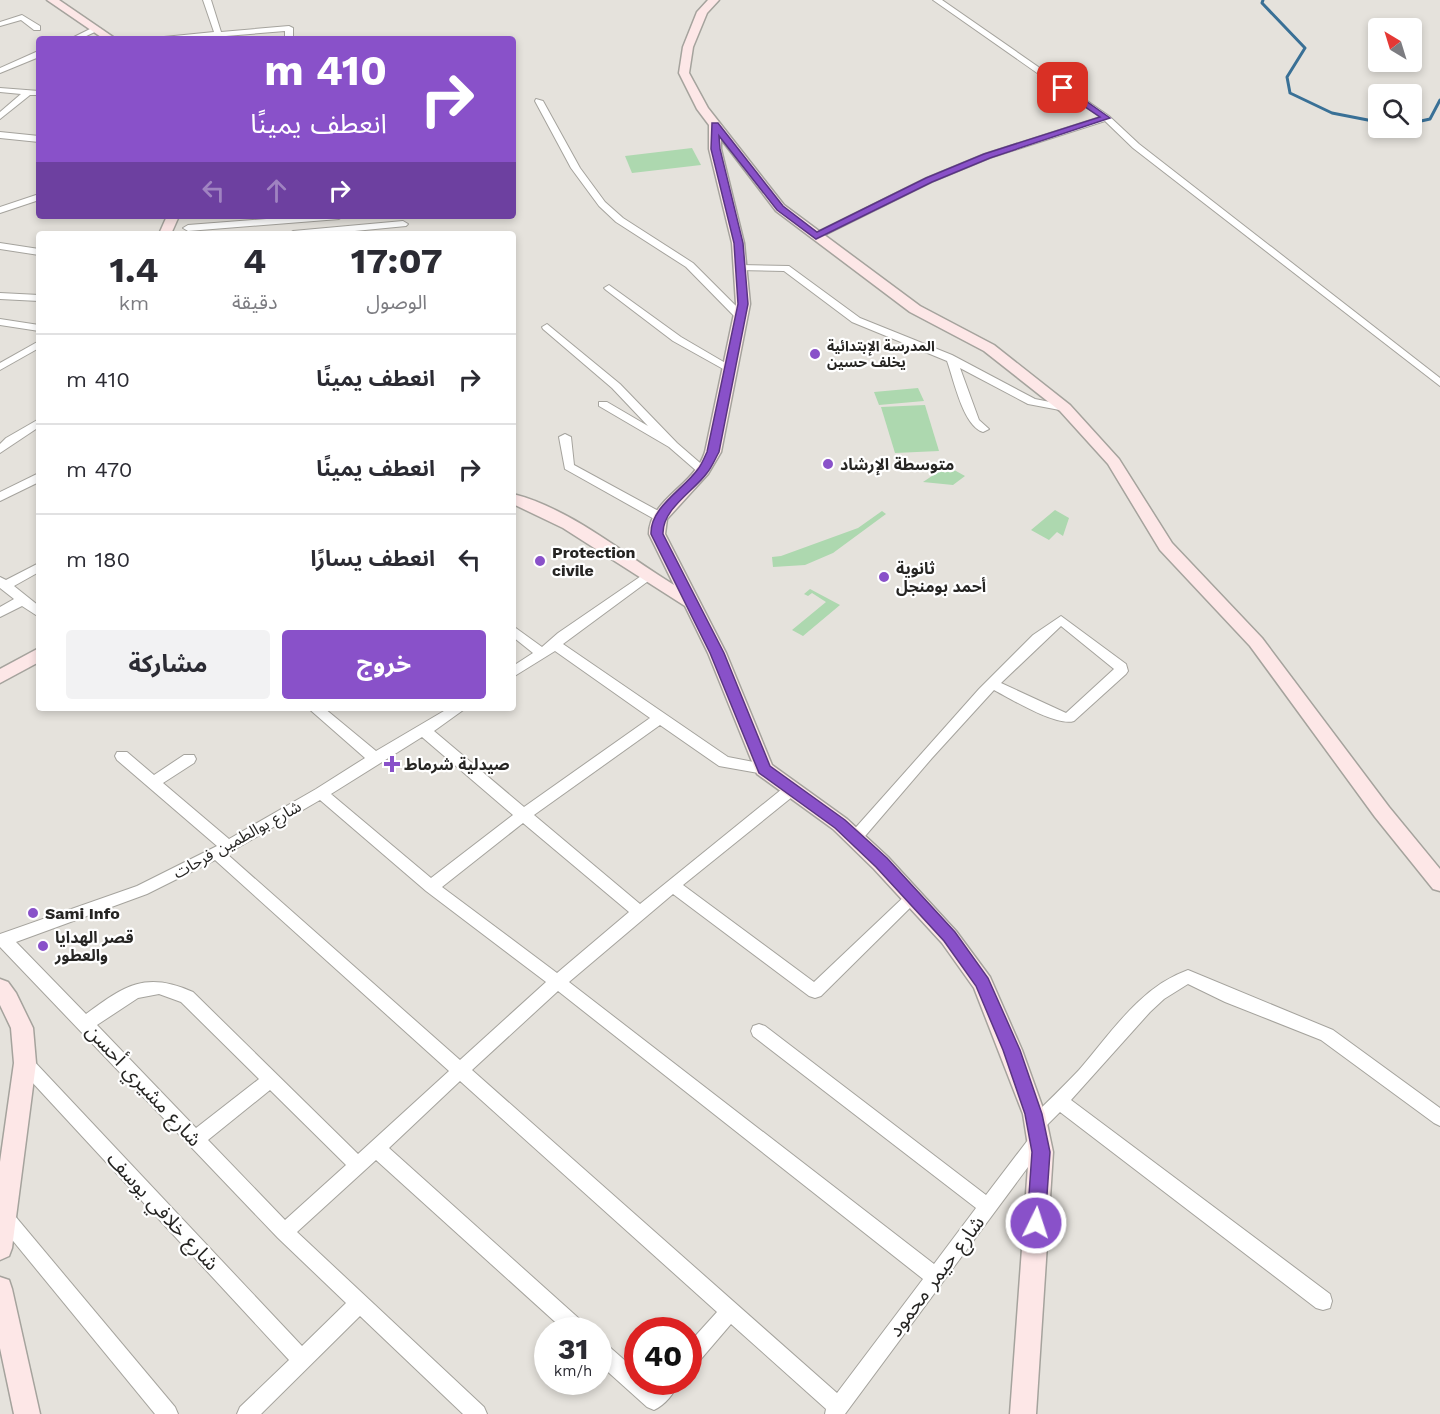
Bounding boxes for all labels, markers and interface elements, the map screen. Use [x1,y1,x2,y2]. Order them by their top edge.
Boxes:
north arrow [1368,18,1422,72]
map controls [1368,18,1422,138]
text: 410 m [264,46,387,95]
icon: right [408,60,486,138]
pin [1037,62,1088,113]
icon: arrive [1046,71,1079,104]
button: search [1368,84,1422,138]
text: انعطف يمينًا [250,108,387,140]
icon: left [197,174,230,207]
icon: ahead [260,174,293,207]
icon: right [323,174,356,207]
text: 4 [243,240,266,282]
text: 17:07 [351,240,443,282]
text: 1.4 [109,249,159,291]
text: دقيقة [232,290,277,314]
text: الوصول [366,290,427,314]
text: km [119,291,149,315]
place label: المدرسة الإبتدائية يخلف حسين [827,338,935,370]
marker: المدرسة الإبتدائية يخلف حسين [808,347,822,361]
icon: right [453,363,486,396]
text: انعطف يمينًا [316,366,435,391]
text: 410 m [66,367,130,392]
icon: right [453,453,486,486]
place label: متوسطة الإرشاد [840,455,954,476]
text: انعطف يمينًا [316,456,435,481]
text: 470 m [66,457,132,482]
marker: متوسطة الإرشاد [821,457,835,471]
icon: left [453,543,486,576]
place label: Protection civile [552,543,635,580]
text: انعطف يسارًا [311,546,435,571]
text: 180 m [66,547,130,572]
marker: Protection civile [533,554,547,568]
place label: ثانوية أحمد بومنجل [896,559,986,596]
marker: ثانوية أحمد بومنجل [877,570,891,584]
button: مشاركة [66,630,270,699]
button: خروج [282,630,486,699]
place label: صيدلية شرماط [404,755,510,774]
marker: صيدلية شرماط [385,757,399,771]
street label: شارع بوالطمين فرحات [170,796,306,885]
place label: Sami Info [45,904,120,923]
marker: Sami Info [26,906,40,920]
place label: قصر الهدايا والعطور [54,928,134,965]
marker: قصر الهدايا والعطور [36,939,50,953]
street label: شارع مشيري أحسن [78,1019,207,1154]
street label: شارع خلافي يوسف [99,1147,224,1278]
position arrow [1004,1191,1068,1255]
street label: شارع حيمر محمود [883,1211,992,1343]
speed limit sign: 40 [624,1317,702,1395]
text: 31 [558,1331,588,1366]
text: km/h [554,1362,592,1380]

